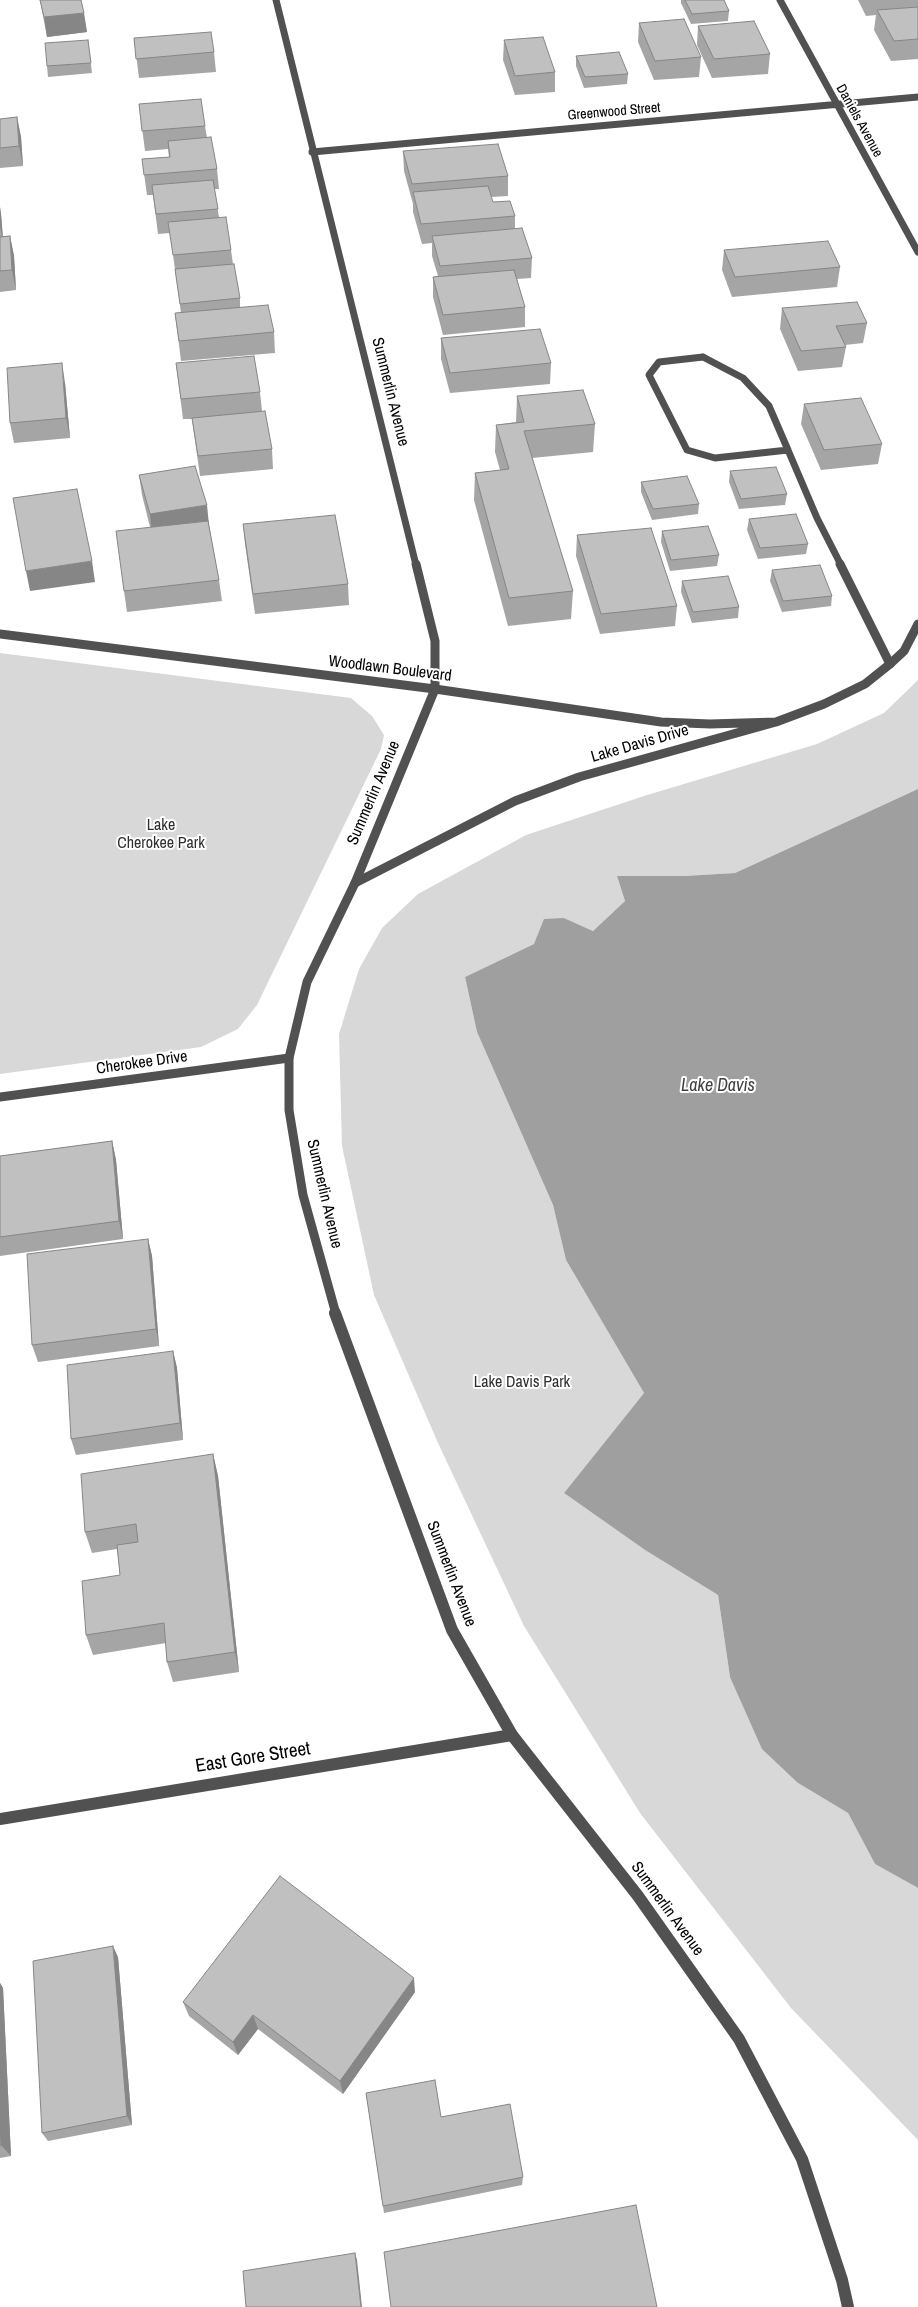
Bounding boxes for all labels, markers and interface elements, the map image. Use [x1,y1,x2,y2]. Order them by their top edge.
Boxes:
street label: Daniels Avenue [832,82,886,160]
street label: Greenwood Street [567,100,661,124]
street label: Summerlin Avenue [367,336,413,448]
street label: Woodlawn Boulevard [327,652,453,686]
street label: Lake Davis Drive [589,721,691,767]
street label: Summerlin Avenue [343,738,405,848]
park label: Lake Cherokee Park [117,816,205,854]
street label: Cherokee Drive [95,1047,189,1079]
water label: Lake Davis [681,1075,755,1097]
street label: Summerlin Avenue [302,1138,346,1250]
park label: Lake Davis Park [474,1373,570,1393]
street label: Summerlin Avenue [422,1519,480,1629]
street label: East Gore Street [194,1738,312,1778]
street label: Summerlin Avenue [627,1858,707,1960]

